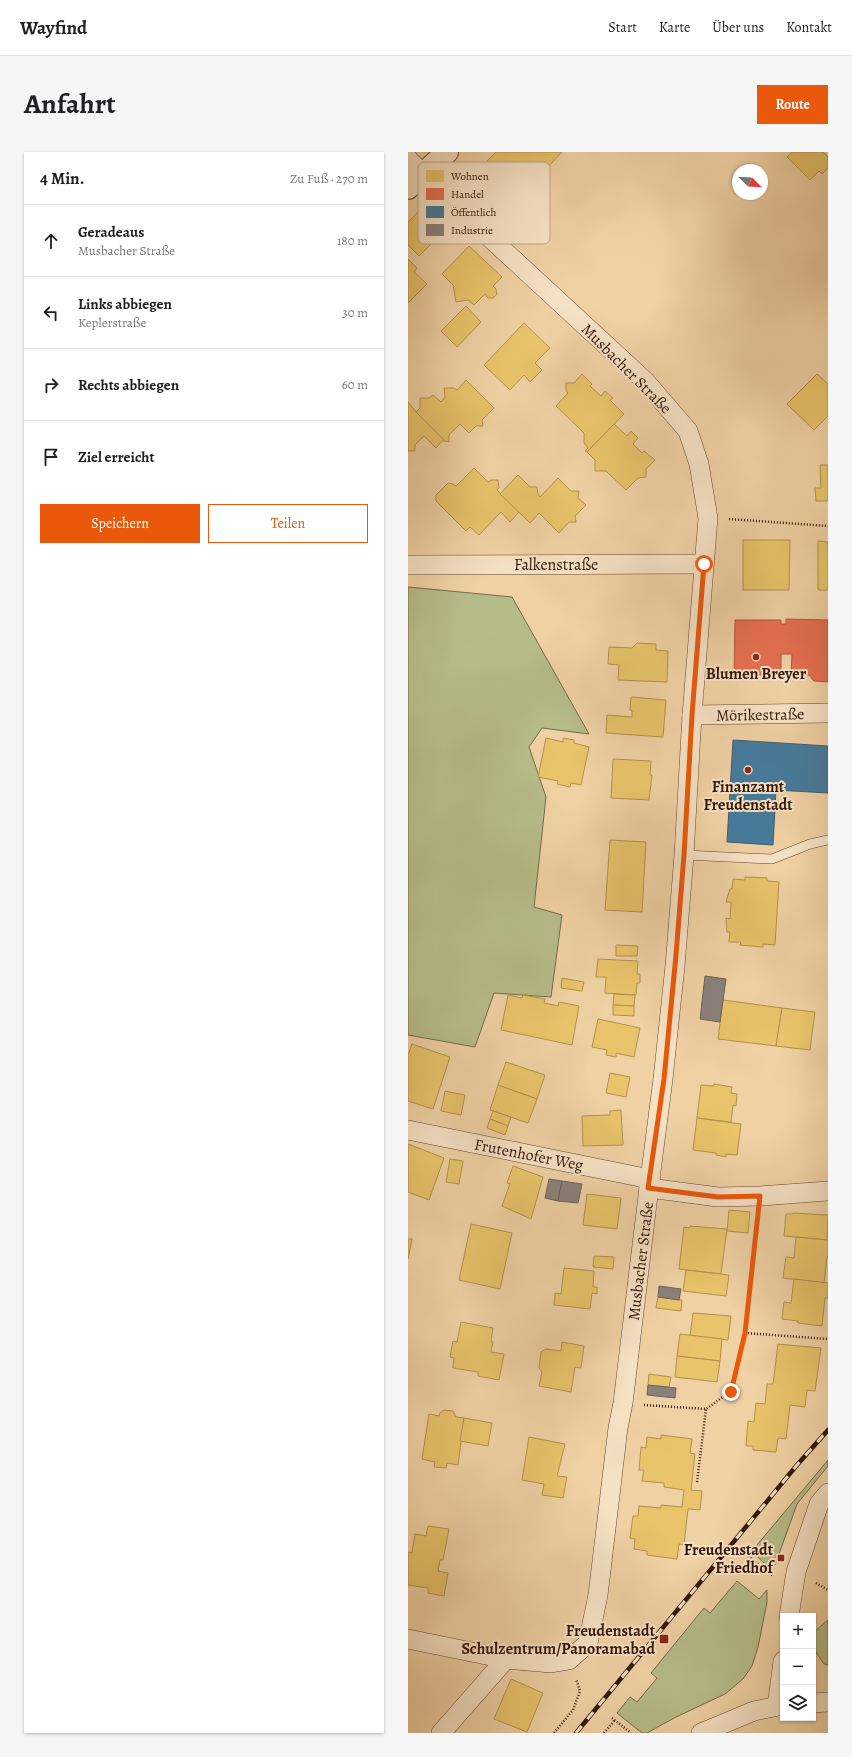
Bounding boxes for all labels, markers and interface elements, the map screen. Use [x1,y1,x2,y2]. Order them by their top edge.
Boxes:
text: Wayfind [20,15,87,41]
text: Start [608,18,637,37]
text: Karte [659,18,690,37]
text: Über uns [712,18,764,37]
text: Kontakt [786,18,832,37]
text: Anfahrt [24,85,116,123]
button: Route [757,85,828,124]
legend [418,162,550,244]
north arrow [732,164,768,200]
text: 4 Min. [40,167,84,190]
text: Wohnen [450,169,489,184]
text: Zu Fuß · 270 m [290,170,368,187]
text: Handel [451,187,484,202]
text: Öffentlich [451,205,496,220]
text: Geradeaus [78,222,144,242]
text: Industrie [451,223,493,238]
icon: ahead [40,230,62,252]
text: 180 m [337,232,368,249]
text: Musbacher Straße [78,242,175,259]
text: Links abbiegen [78,294,172,314]
icon: left [40,302,62,324]
text: 30 m [342,304,368,321]
text: Keplerstraße [78,314,146,331]
street label: Musbacher Straße [576,319,676,419]
icon: right [40,374,62,396]
text: Rechts abbiegen [78,375,179,395]
text: 60 m [342,376,368,393]
icon: arrive [40,446,62,468]
text: Ziel erreicht [78,447,154,467]
button: Speichern [40,504,200,543]
button: Teilen [208,504,368,543]
street label: Falkenstraße [514,554,598,576]
route start [695,555,713,573]
marker: Blumen Breyer [751,652,761,662]
place label: Blumen Breyer [706,663,807,685]
street label: Mörikestraße [716,703,804,727]
marker: Finanzamt Freudenstadt [743,765,753,775]
place label: Finanzamt Freudenstadt [703,776,793,816]
street label: Frutenhofer Weg [472,1134,585,1176]
street label: Musbacher Straße [623,1200,659,1322]
route end [722,1383,740,1401]
place label: Freudenstadt Friedhof [684,1539,776,1579]
marker: Freudenstadt Friedhof [776,1553,786,1563]
map controls [780,1613,816,1721]
button: + [780,1613,816,1649]
place label: Freudenstadt Schulzentrum/Panoramabad [461,1620,656,1660]
marker: Freudenstadt Schulzentrum/Panoramabad [658,1633,670,1645]
button: − [780,1649,816,1685]
button: layers [780,1685,816,1721]

